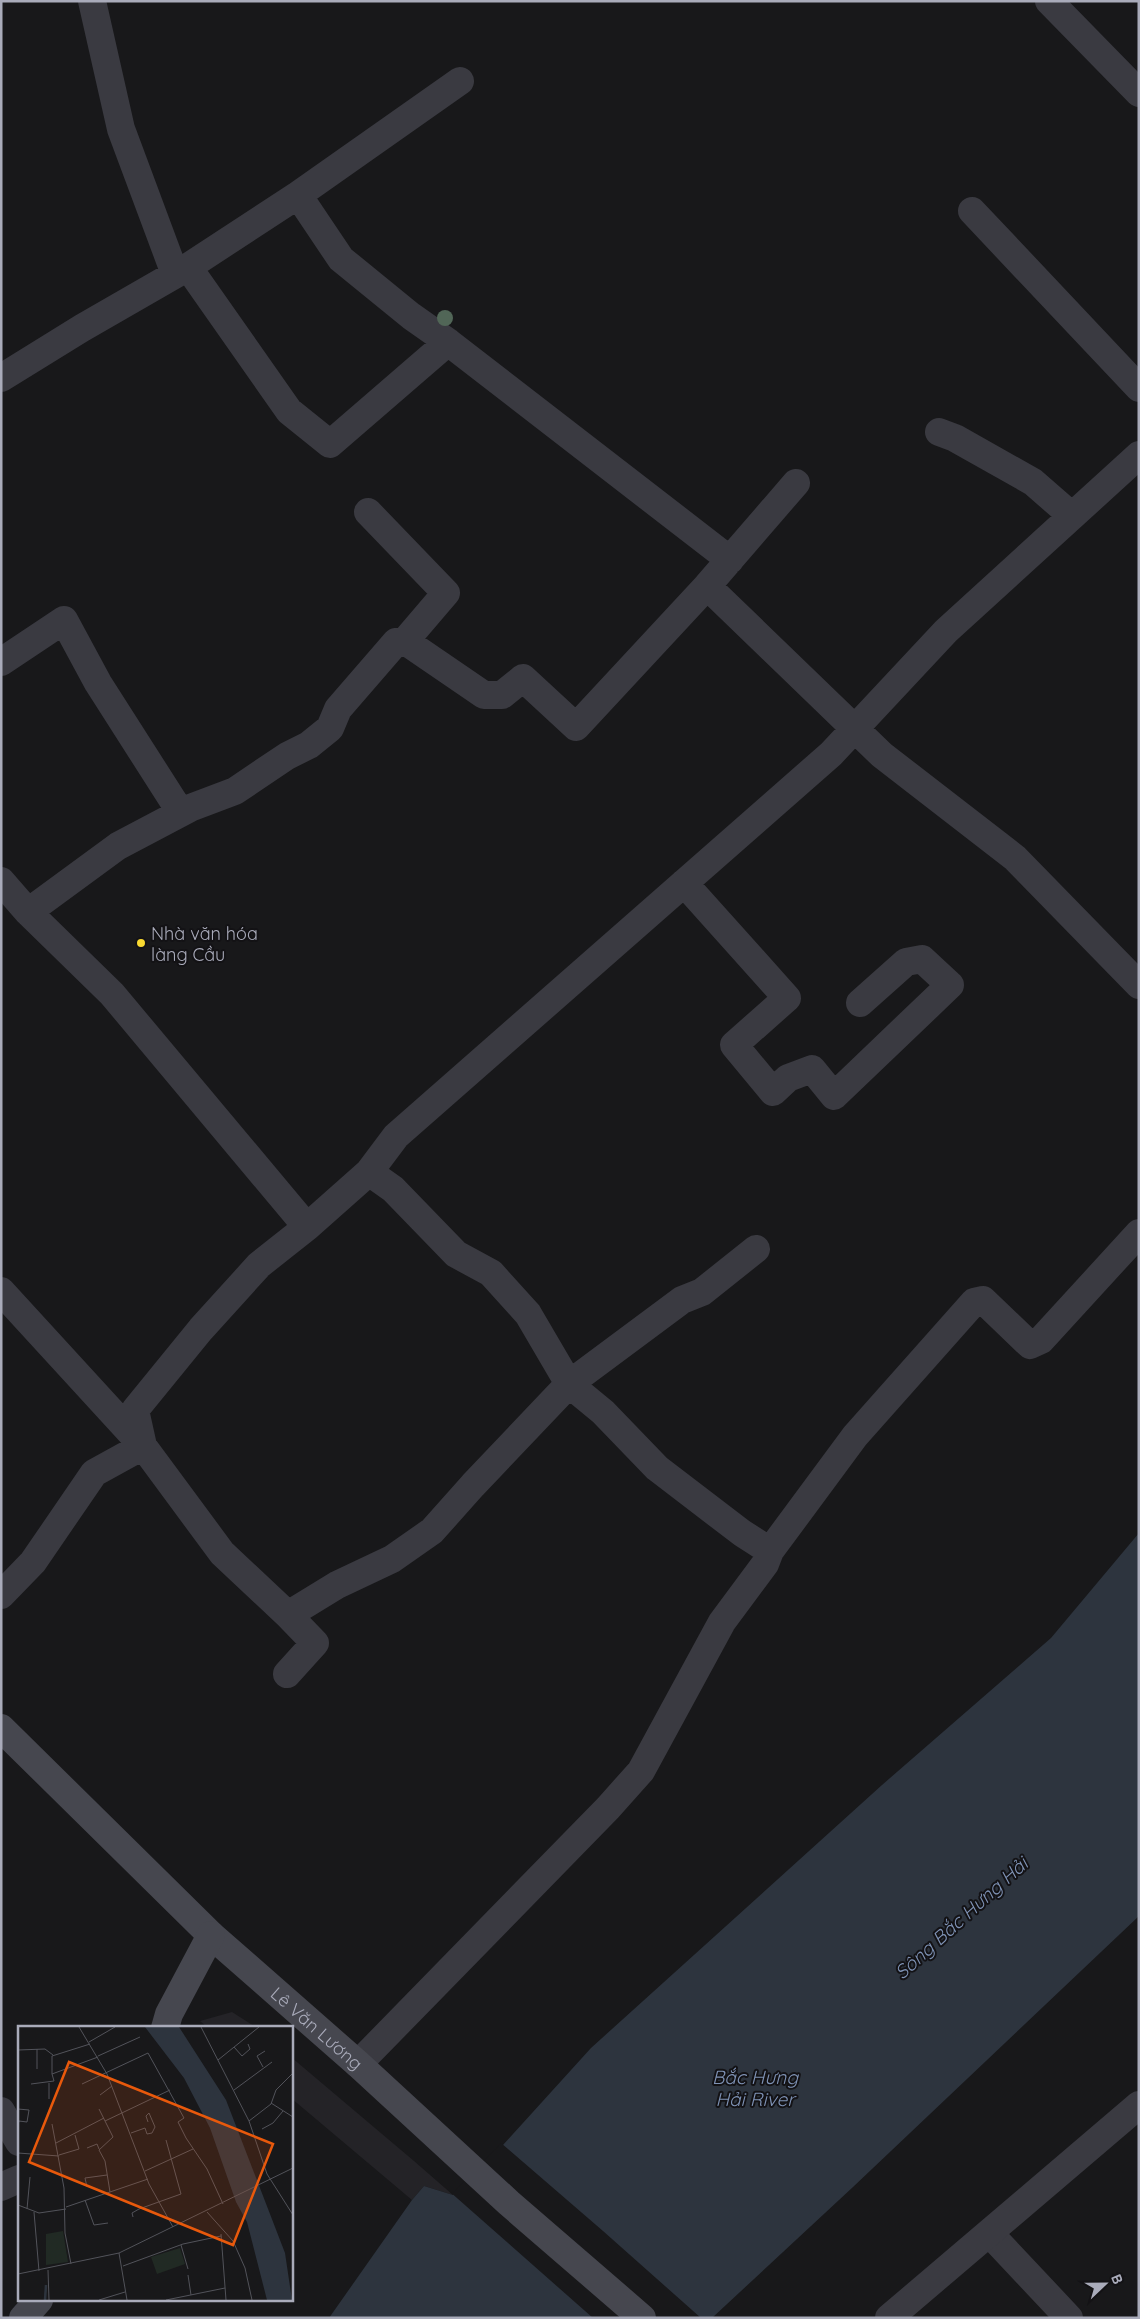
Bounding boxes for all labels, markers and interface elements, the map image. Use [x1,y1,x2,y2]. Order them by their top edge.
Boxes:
place label: Nhà văn hóa làng Cầu [151,922,258,966]
marker: Nhà văn hóa làng Cầu [135,937,147,949]
water label: Sông Bắc Hưng Hải [889,1851,1034,1984]
street label: Lê Văn Lương [266,1982,368,2075]
inset map [18,2026,292,2302]
water label: Bắc Hưng Hải River [712,2065,799,2111]
north arrow [1080,2259,1130,2309]
text: B [1107,2272,1127,2287]

